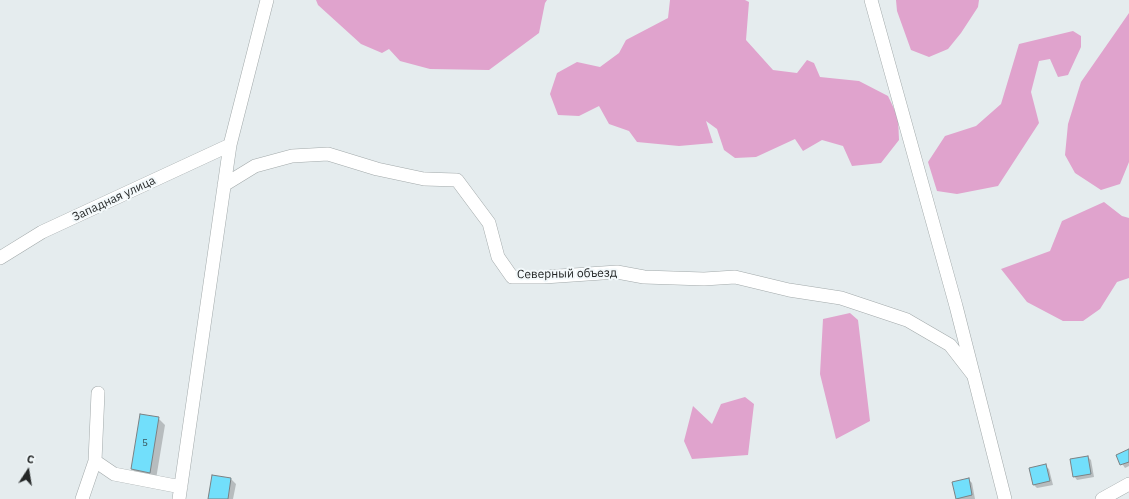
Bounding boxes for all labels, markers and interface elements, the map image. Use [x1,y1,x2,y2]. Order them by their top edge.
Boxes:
street label: Западная улица [70,173,158,225]
street label: Северный объезд [517,266,617,282]
house number: 5 [142,437,148,449]
north arrow [8,451,48,491]
text: С [26,452,35,467]

